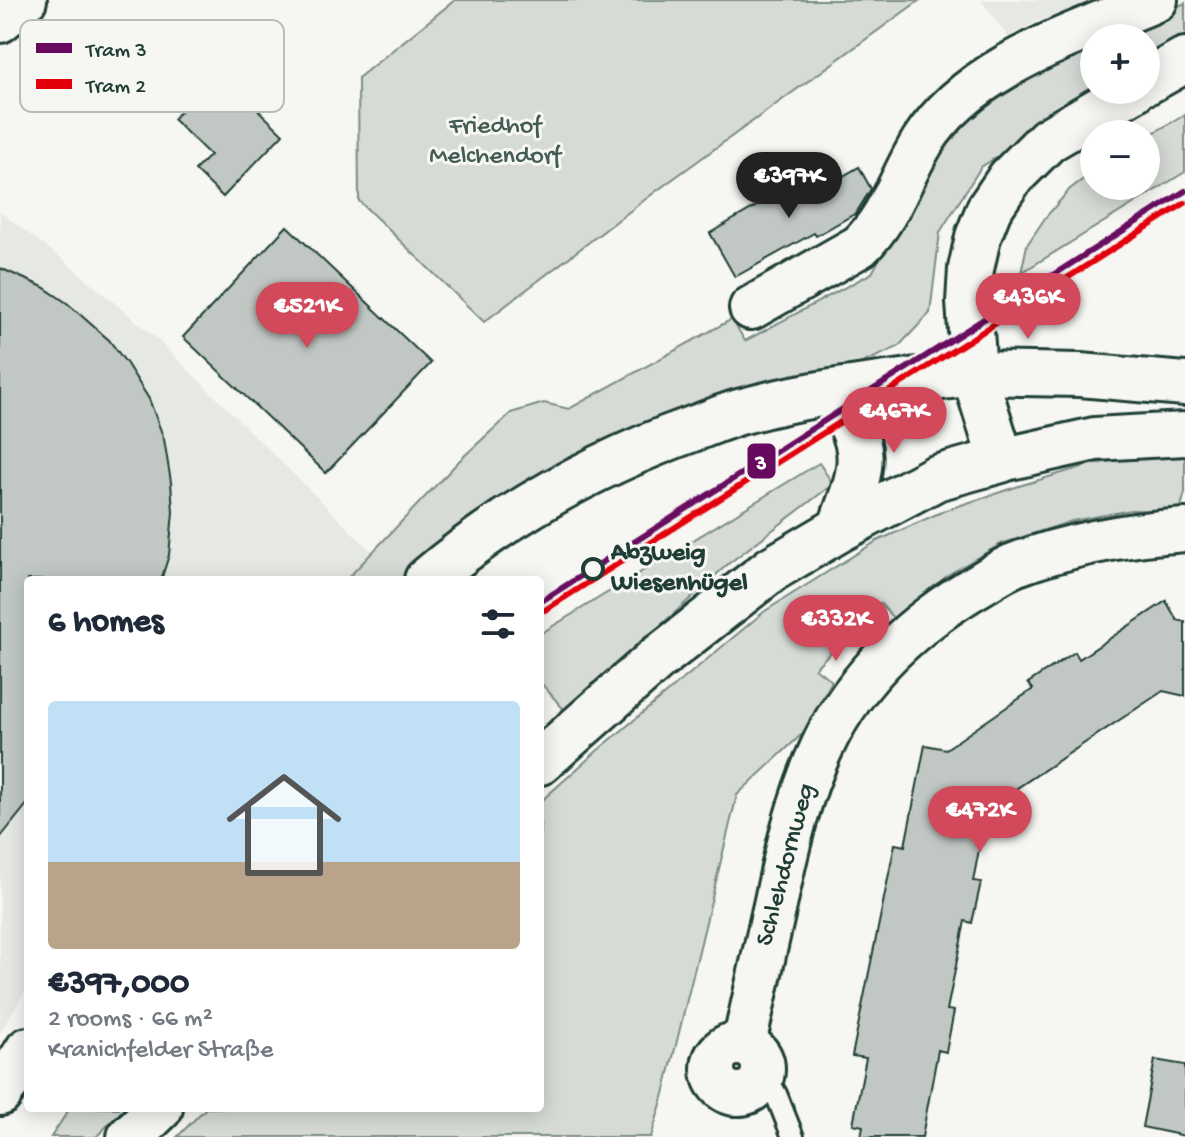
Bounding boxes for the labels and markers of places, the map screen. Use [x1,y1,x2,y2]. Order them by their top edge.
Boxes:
pin: €397K [733,152,845,220]
pin: €436K [972,273,1084,341]
pin: €521K [251,282,363,350]
pin: €467K [838,387,950,455]
place label: Abzweig Wiesenhügel [610,539,748,600]
marker: Abzweig Wiesenhügel [582,558,604,580]
pin: €332K [780,595,892,663]
pin: €472K [924,786,1036,854]

